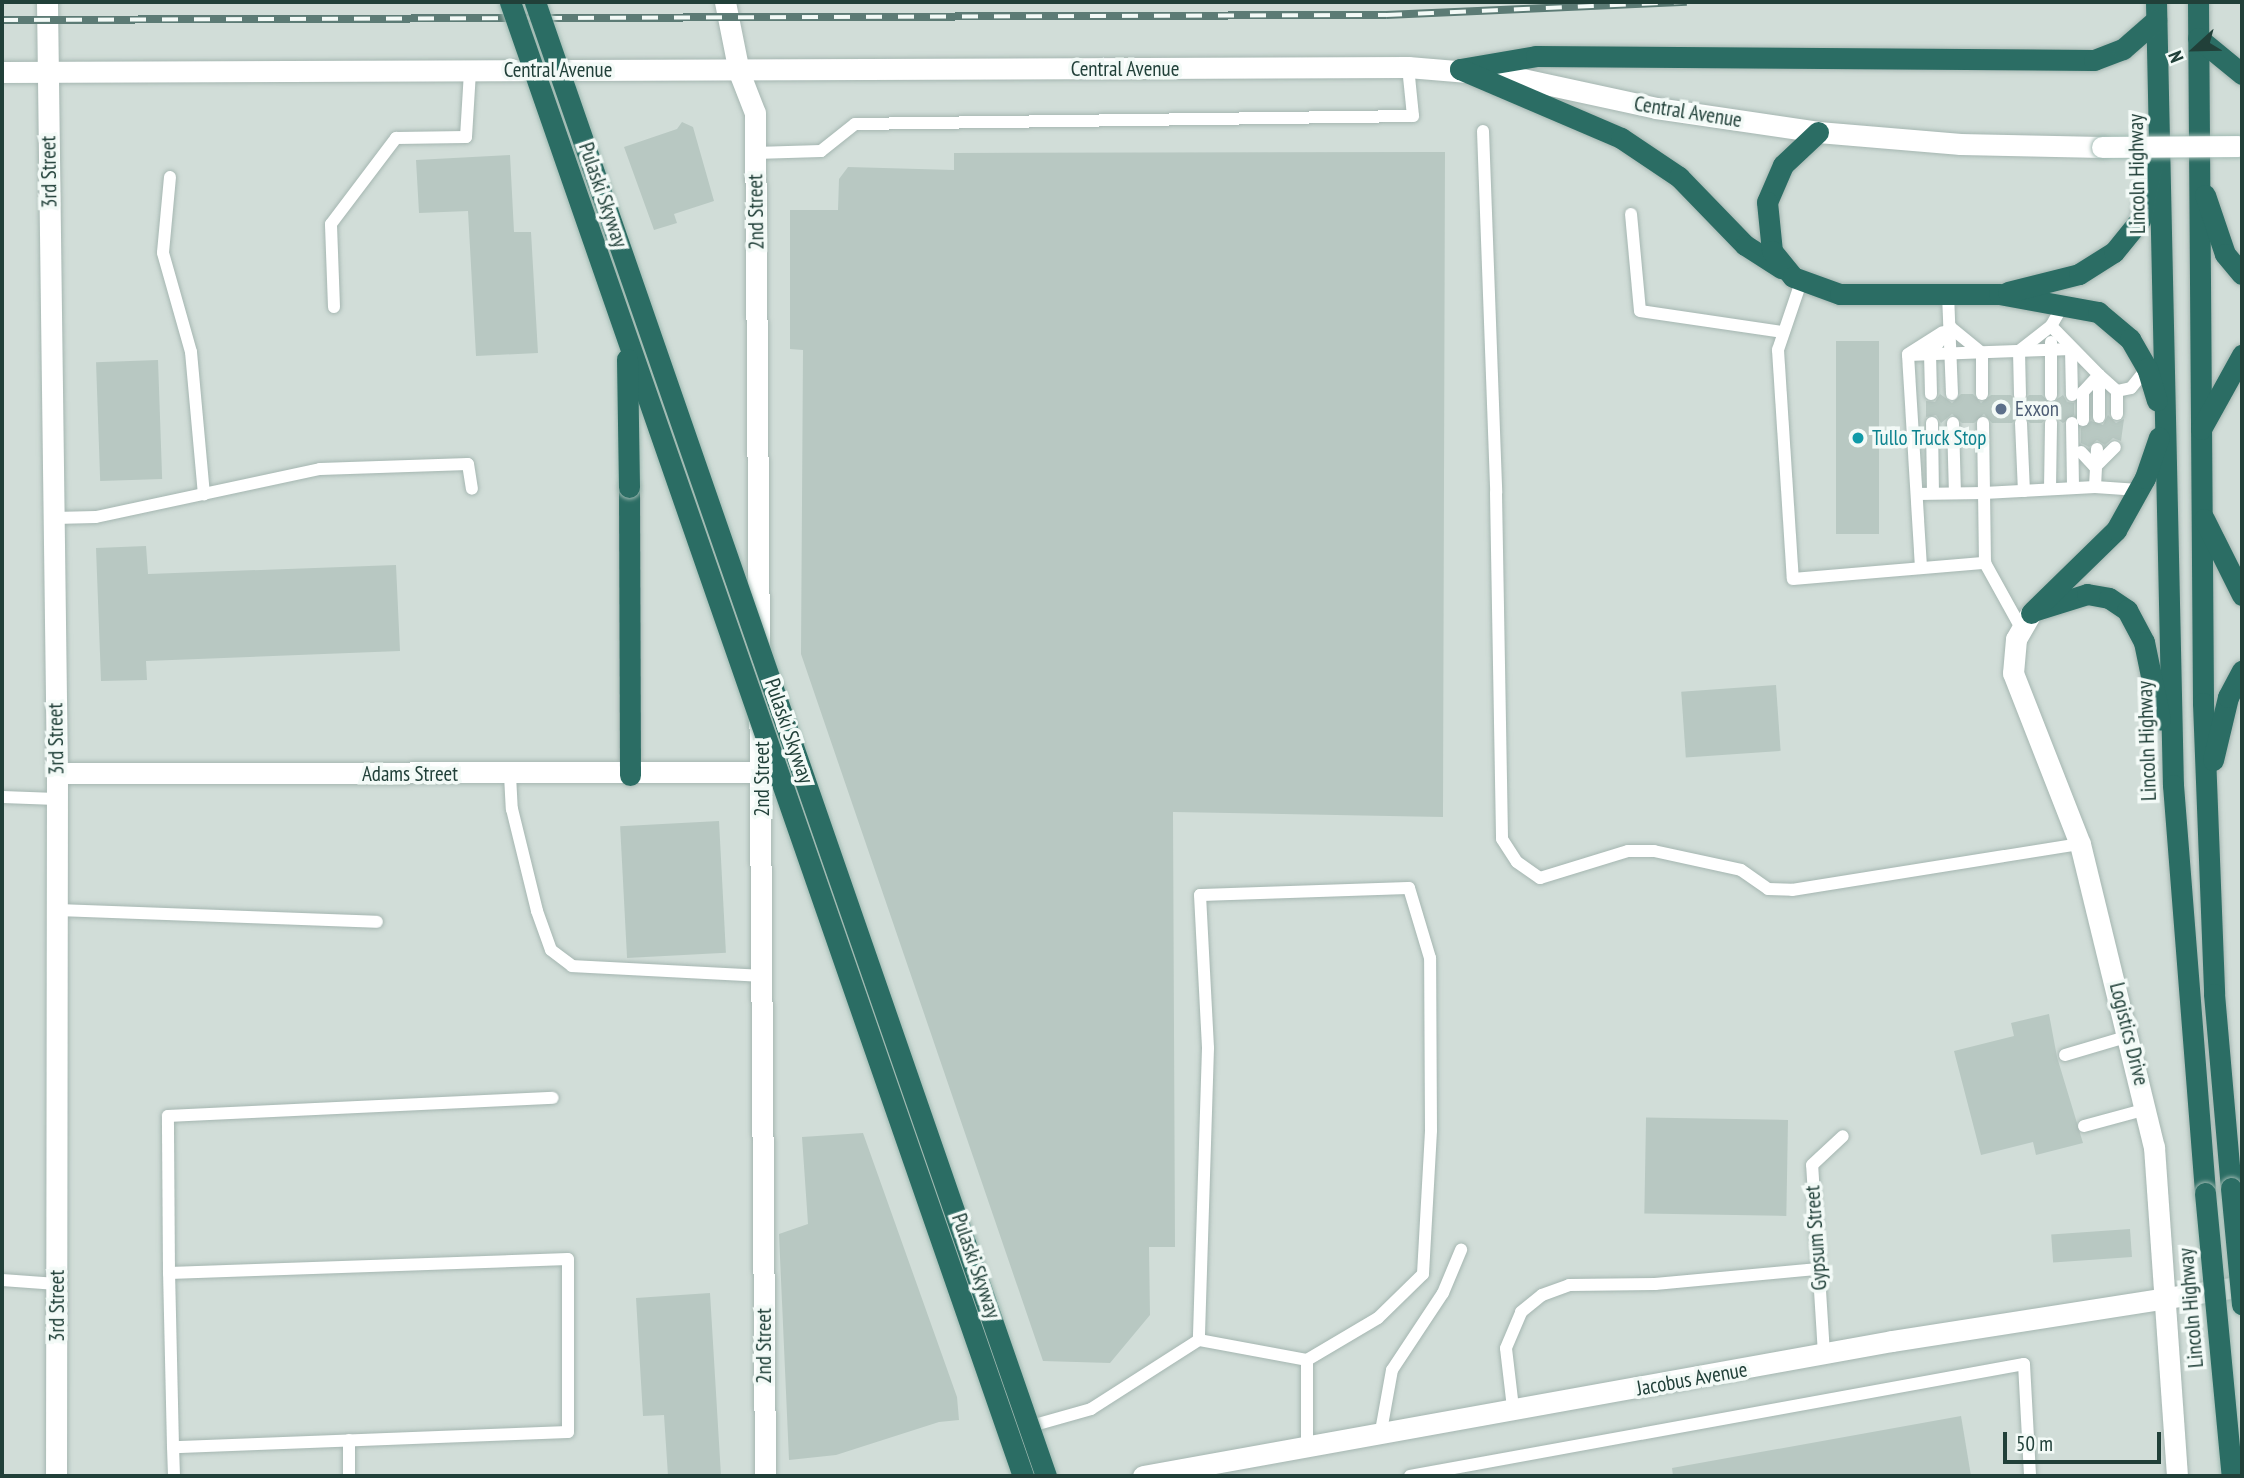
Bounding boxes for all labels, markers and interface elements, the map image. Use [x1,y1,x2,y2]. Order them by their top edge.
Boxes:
north arrow [2160,14,2230,84]
text: N [2162,48,2189,66]
street label: Central Avenue [1070,56,1180,82]
street label: Central Avenue [503,57,613,83]
street label: Central Avenue [1632,91,1744,133]
street label: Lincoln Highway [2123,114,2151,234]
street label: 3rd Street [36,136,62,208]
street label: Pulaski Skyway [573,139,633,251]
street label: 2nd Street [743,174,769,250]
place label: Exxon [2015,396,2059,422]
marker: Exxon [1993,401,2009,417]
place label: Tullo Truck Stop [1872,425,1987,451]
marker: Tullo Truck Stop [1850,430,1866,446]
street label: Pulaski Skyway [759,675,819,787]
street label: Lincoln Highway [2132,681,2162,801]
street label: 3rd Street [43,703,69,775]
street label: 2nd Street [749,741,775,817]
street label: Adams Street [362,761,458,787]
street label: Logistics Drive [2104,980,2154,1088]
street label: Gypsum Street [1800,1185,1832,1291]
street label: Pulaski Skyway [946,1210,1006,1322]
street label: Lincoln Highway [2173,1247,2209,1369]
street label: 3rd Street [44,1270,70,1342]
street label: 2nd Street [751,1308,777,1384]
street label: Jacobus Avenue [1634,1357,1750,1401]
scale bar [2006,1418,2164,1462]
text: 50 m [2016,1430,2053,1457]

